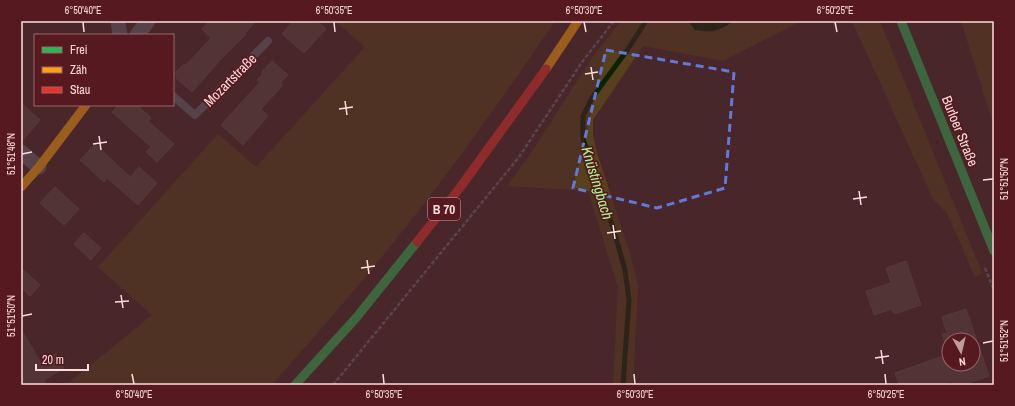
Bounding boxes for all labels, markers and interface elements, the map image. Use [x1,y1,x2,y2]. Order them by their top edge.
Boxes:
text: 6°50'40"E [65,4,101,17]
text: 6°50'35"E [316,4,352,17]
text: 6°50'30"E [566,4,602,17]
text: 6°50'25"E [817,4,853,17]
legend [34,34,174,106]
text: Frei [70,42,88,58]
street label: Mozartstraße [200,50,260,110]
text: Zäh [70,62,87,78]
text: Stau [70,82,90,98]
street label: Burloer Straße [938,93,982,169]
text: 51°51'48"N [5,133,18,175]
water label: Knüstingbach [576,144,619,222]
text: 51°51'50"N [998,158,1011,200]
road number: B 70 [428,198,460,220]
text: 51°51'50"N [5,295,18,337]
text: 51°51'52"N [998,320,1011,362]
north arrow [941,332,981,372]
scale bar [36,346,88,372]
text: 20 m [42,352,64,368]
text: N [958,355,967,369]
text: 6°50'40"E [116,388,152,401]
text: 6°50'35"E [366,388,402,401]
text: 6°50'30"E [617,388,653,401]
text: 6°50'25"E [868,388,904,401]

